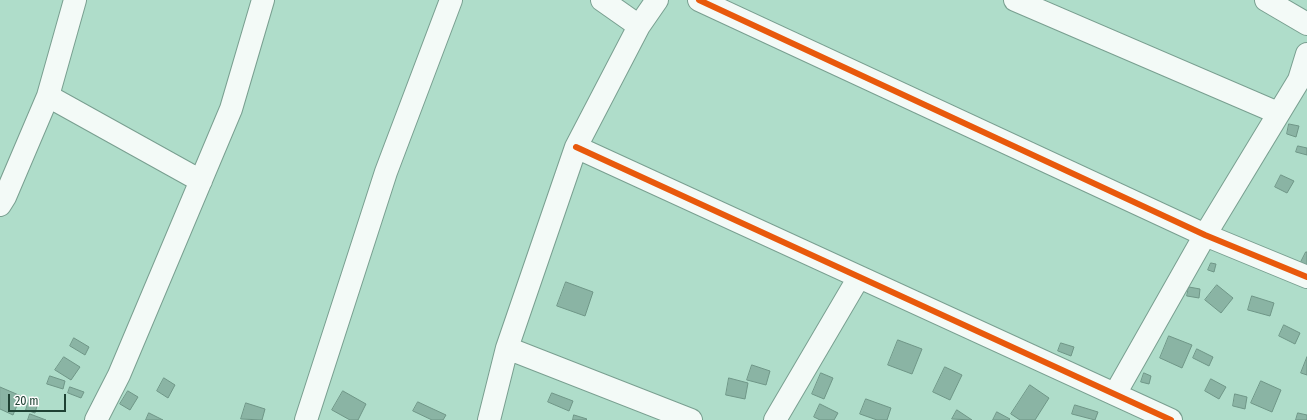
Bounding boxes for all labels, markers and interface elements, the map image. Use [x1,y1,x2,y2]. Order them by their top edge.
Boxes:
scale bar [10,386,68,412]
text: 20 m [15,394,39,408]

